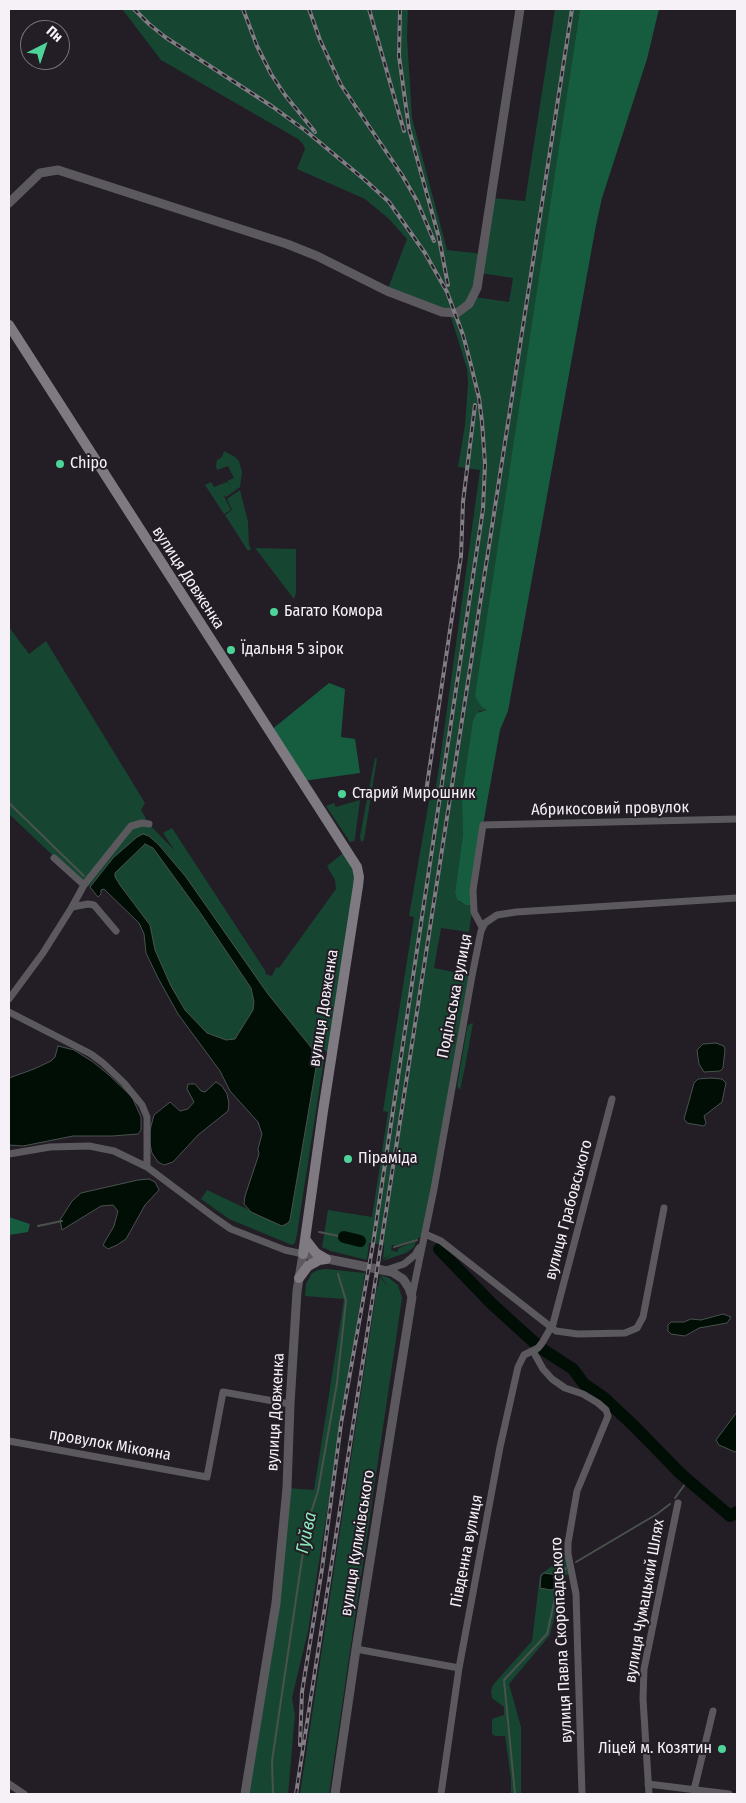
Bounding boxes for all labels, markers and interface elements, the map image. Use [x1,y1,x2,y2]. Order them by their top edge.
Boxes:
north arrow [20,20,70,70]
text: Пн [43,22,66,46]
place label: Chipo [70,454,107,474]
marker: Chipo [54,458,66,470]
street label: вулиця Довженка [148,523,228,633]
place label: Багато Комора [284,602,383,622]
marker: Багато Комора [268,606,280,618]
place label: Їдальня 5 зірок [241,640,344,660]
marker: Їдальня 5 зірок [225,644,237,656]
place label: Старий Мирошник [352,784,476,804]
marker: Старий Мирошник [336,788,348,800]
street label: Абрикосовий провулок [531,798,689,820]
street label: Подільська вулиця [433,932,477,1060]
street label: вулиця Довженка [305,948,343,1068]
street label: вулиця Грабовського [541,1138,597,1282]
place label: Піраміда [358,1149,418,1169]
marker: Піраміда [342,1153,354,1165]
street label: вулиця Довженка [263,1352,289,1472]
street label: провулок Мікояна [48,1425,172,1465]
street label: вулиця Куликівського [337,1469,379,1617]
street label: Південна вулиця [447,1493,487,1609]
water label: Гуйва [292,1510,322,1556]
street label: вулиця Чумацький Шлях [621,1518,669,1684]
street label: вулиця Павла Скоропадського [547,1537,577,1743]
place label: Ліцей м. Козятин [598,1739,712,1759]
marker: Ліцей м. Козятин [716,1743,728,1755]

